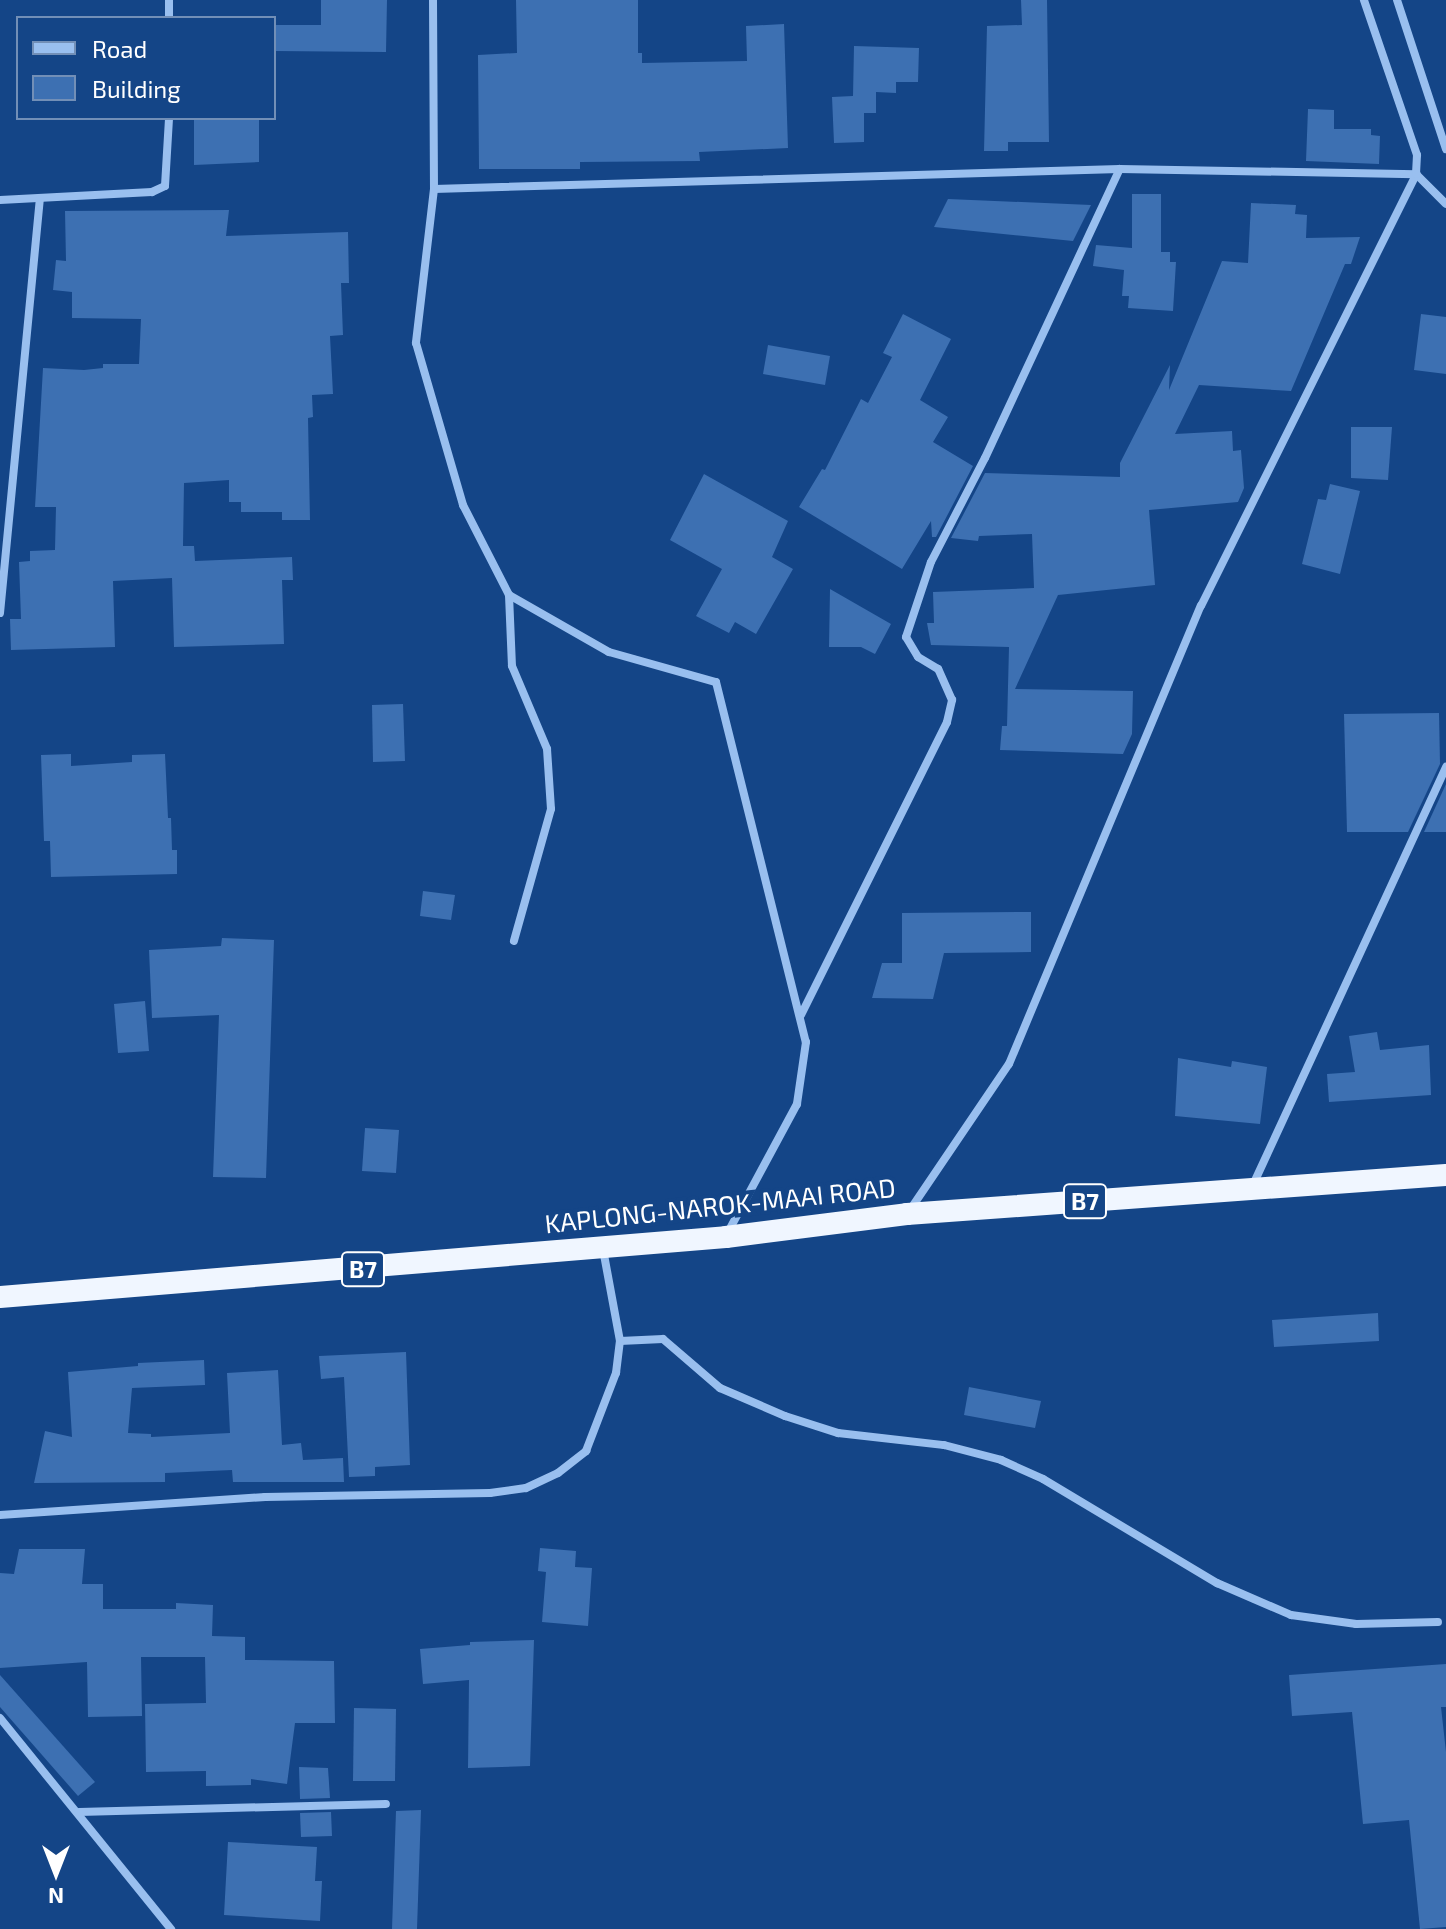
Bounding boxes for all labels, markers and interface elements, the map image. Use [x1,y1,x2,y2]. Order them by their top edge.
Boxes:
legend [16,16,276,120]
text: Road [92,34,147,63]
text: Building [92,74,181,103]
street label: KAPLONG-NAROK-MAAI ROAD [543,1171,897,1239]
road number: B7 [1061,1181,1109,1221]
road number: B7 [339,1249,387,1289]
north arrow [16,1833,96,1913]
text: N [48,1884,64,1910]

